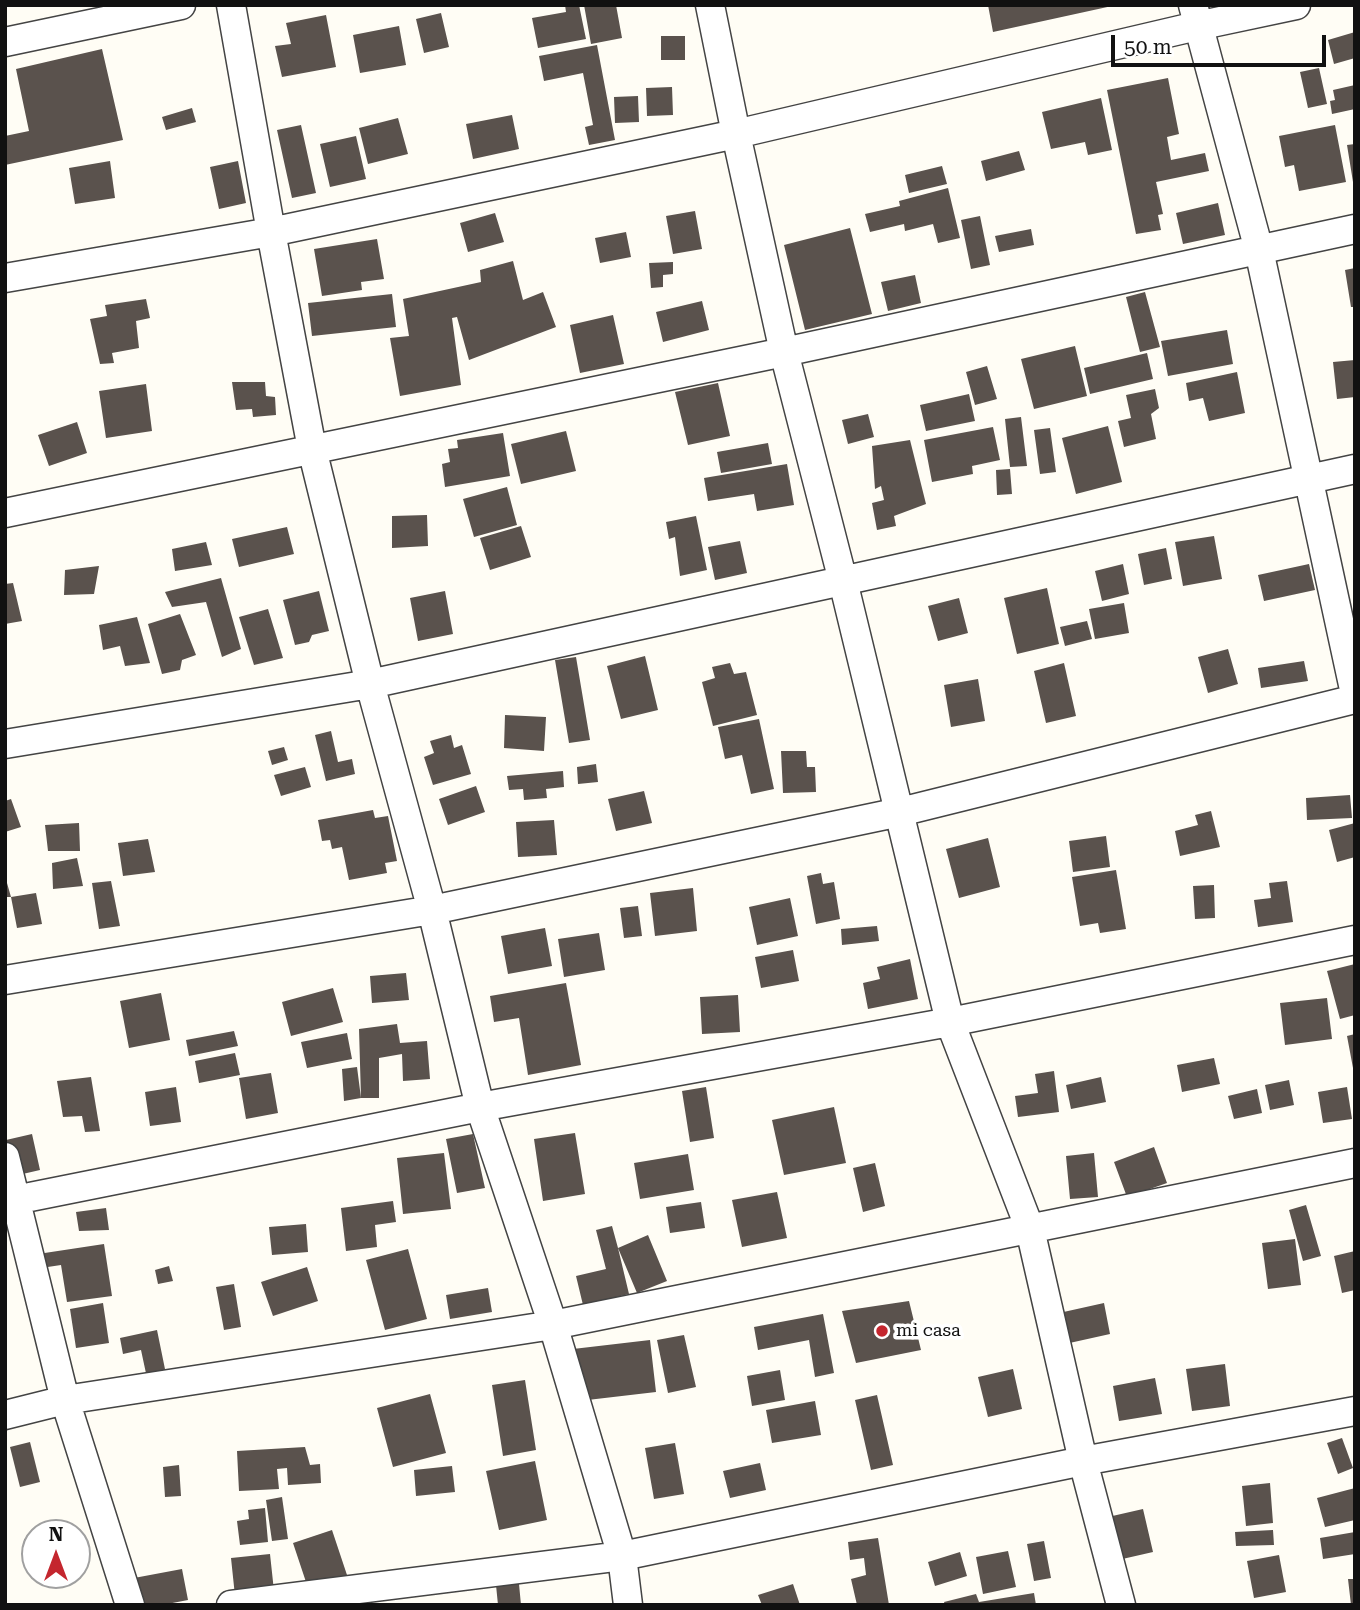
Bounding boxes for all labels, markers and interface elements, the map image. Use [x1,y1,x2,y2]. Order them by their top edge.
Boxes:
scale bar [1115,21,1330,65]
text: 50 m [1124,35,1172,59]
place label: mi casa [896,1320,961,1342]
marker: mi casa [874,1323,890,1339]
north arrow [21,1519,91,1589]
text: N [49,1523,63,1546]

